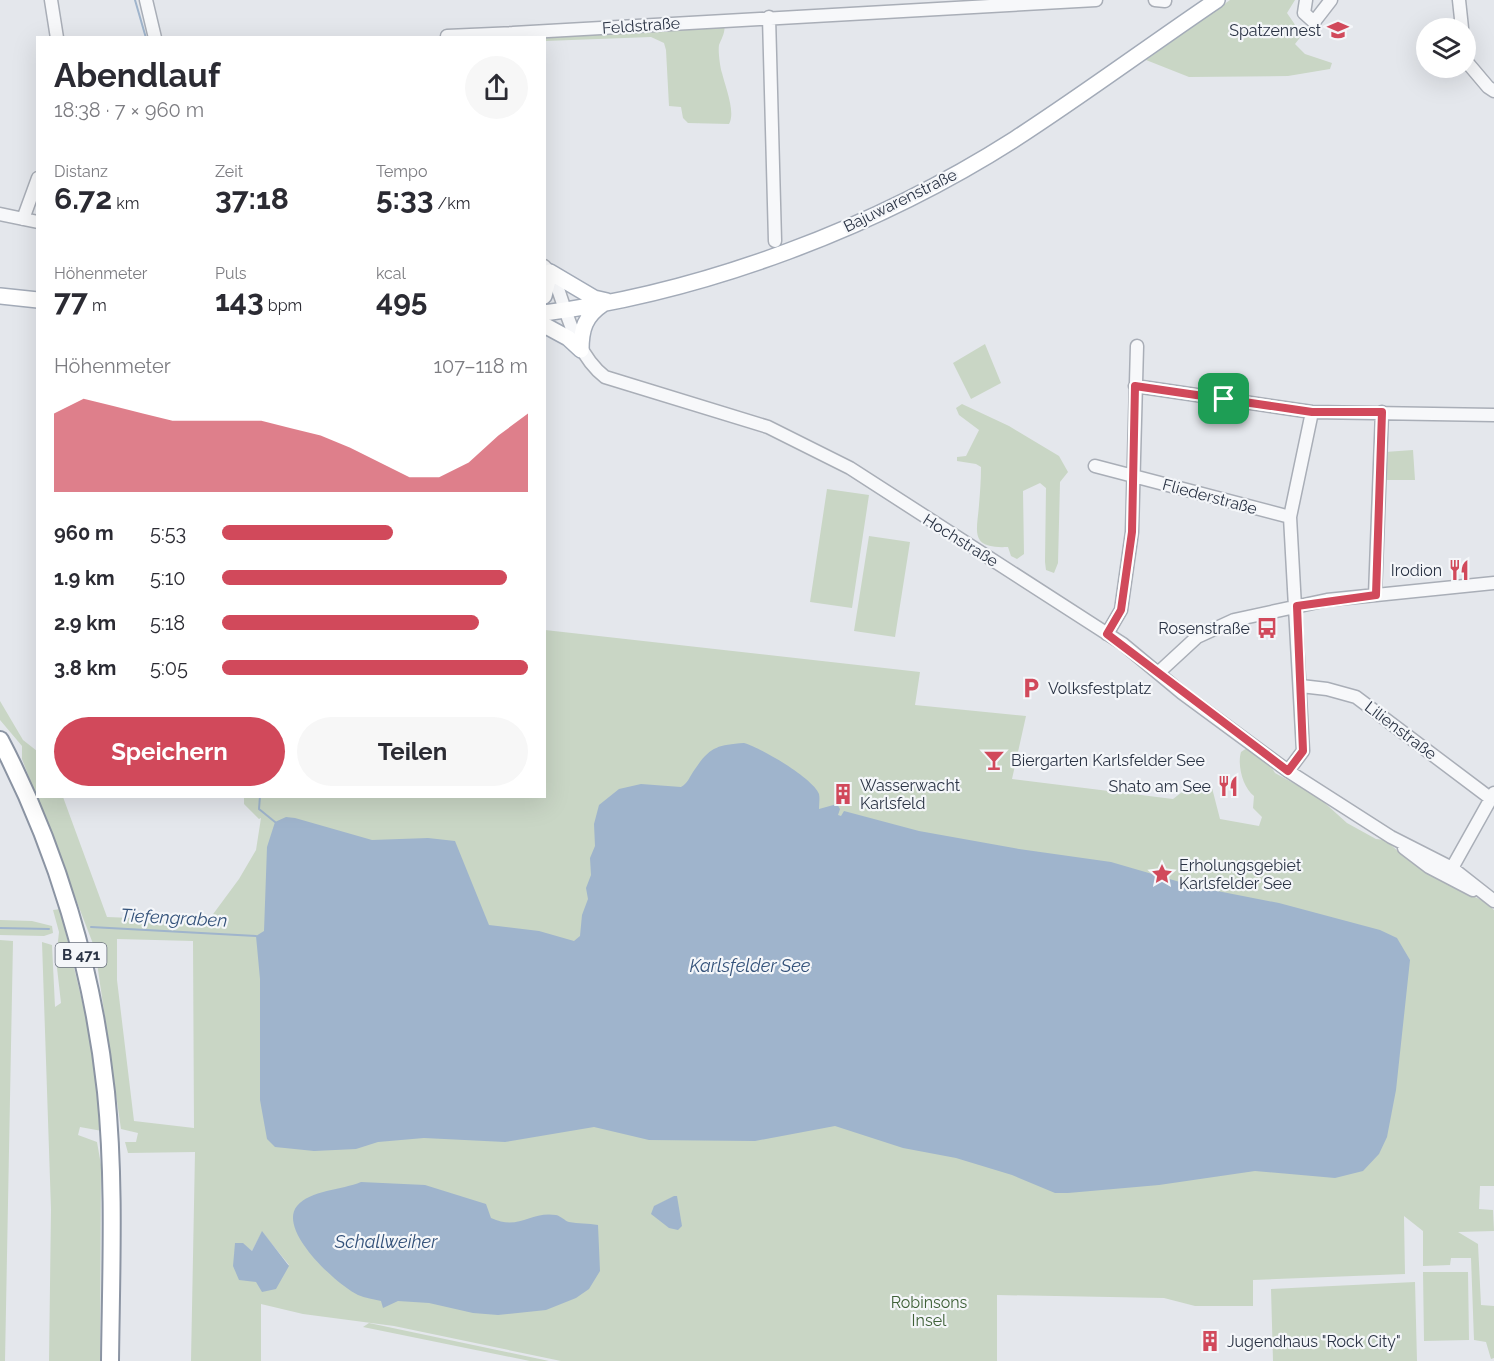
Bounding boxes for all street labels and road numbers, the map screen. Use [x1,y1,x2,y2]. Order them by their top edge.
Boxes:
street label: Feldstraße [601,13,681,38]
street label: Bajuwarenstraße [840,165,960,236]
street label: Fliederstraße [1160,475,1259,518]
street label: Hochstraße [920,510,1002,571]
street label: Lilienstraße [1361,697,1440,764]
road number: B 471 [56,943,106,967]

